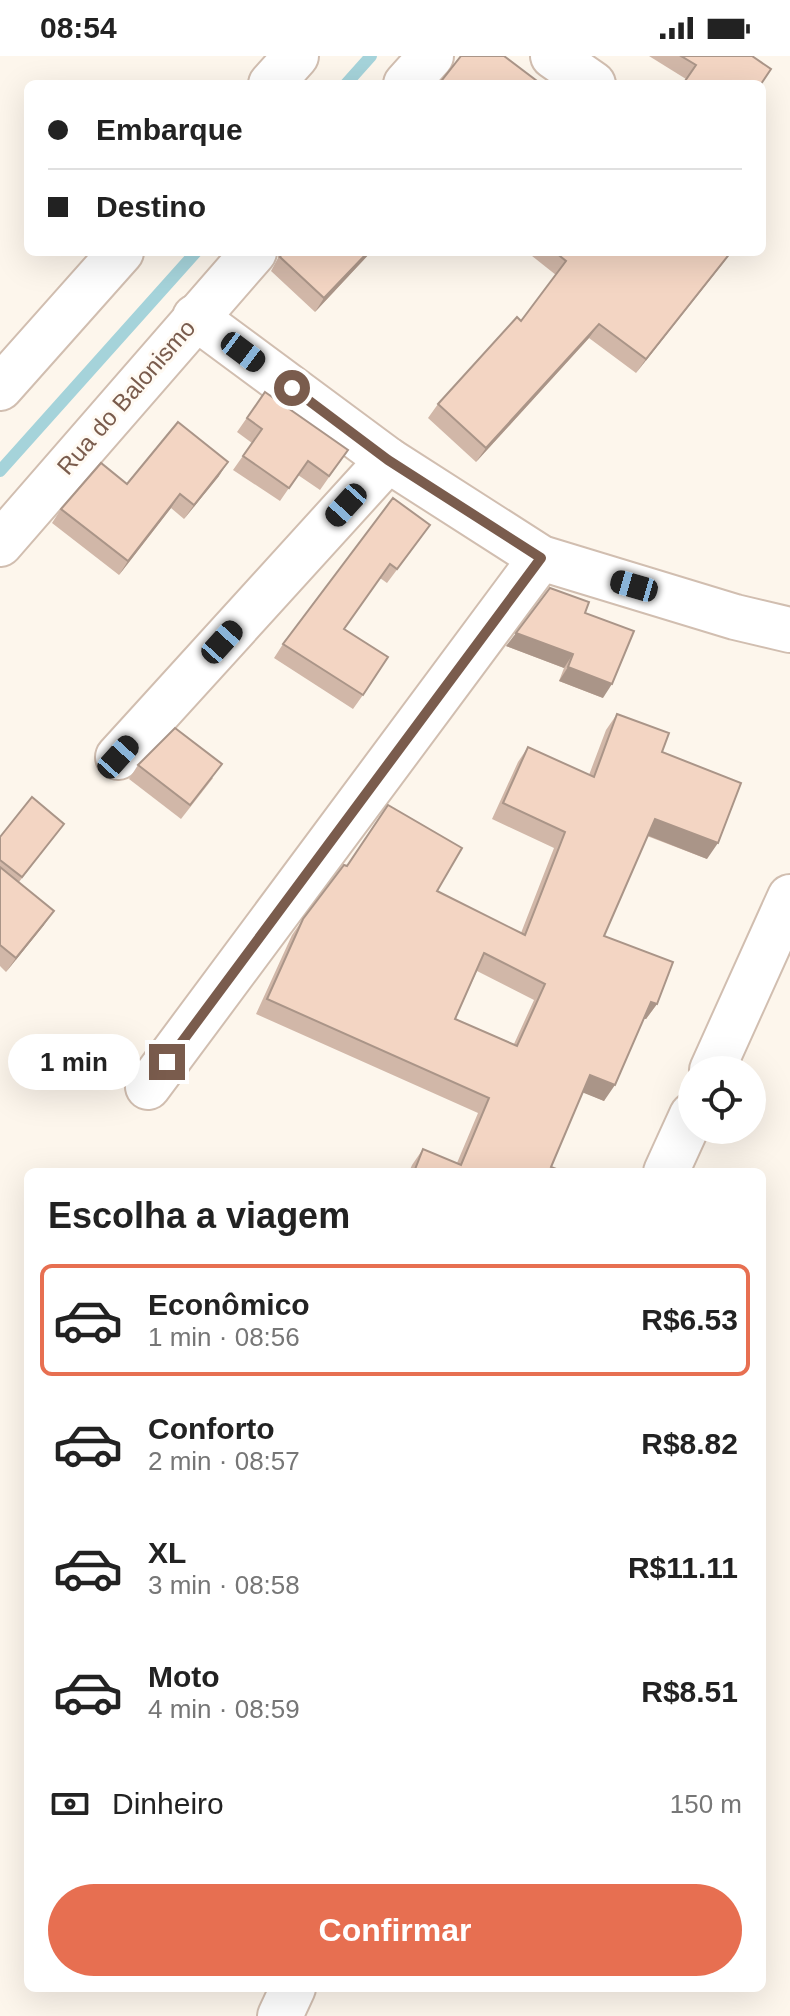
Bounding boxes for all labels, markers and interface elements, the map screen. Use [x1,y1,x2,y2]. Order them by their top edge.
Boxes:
text: 08:54 [40,11,117,44]
text: Embarque [96,113,243,146]
text: Destino [96,190,206,223]
street label: Rua do Balonismo [51,314,201,480]
car [217,328,269,376]
route start [274,370,310,406]
car [321,479,371,531]
car [608,568,660,604]
car [197,616,247,668]
car [93,731,143,783]
callout: 1 min [7,1034,139,1090]
route end [149,1044,185,1080]
text: 1 min [40,1047,108,1077]
map controls [678,1056,766,1144]
button: locate [678,1056,766,1144]
text: Escolha a viagem [48,1195,350,1236]
icon: car [52,1284,124,1356]
text: Econômico [148,1288,310,1321]
text: R$6.53 [641,1303,738,1336]
text: 1 min · 08:56 [148,1322,300,1352]
icon: car [52,1408,124,1480]
text: Conforto [148,1412,275,1445]
text: R$8.82 [641,1427,738,1460]
text: 2 min · 08:57 [148,1446,300,1476]
icon: car [52,1532,124,1604]
text: XL [148,1536,186,1569]
text: R$11.11 [628,1551,738,1584]
text: 3 min · 08:58 [148,1570,300,1600]
icon: car [52,1656,124,1728]
text: Moto [148,1660,220,1693]
text: R$8.51 [641,1675,738,1708]
text: 4 min · 08:59 [148,1694,300,1724]
icon: cash [48,1782,92,1826]
text: Dinheiro [112,1787,224,1820]
text: 150 m [670,1789,742,1819]
button: Confirmar [48,1884,742,1976]

